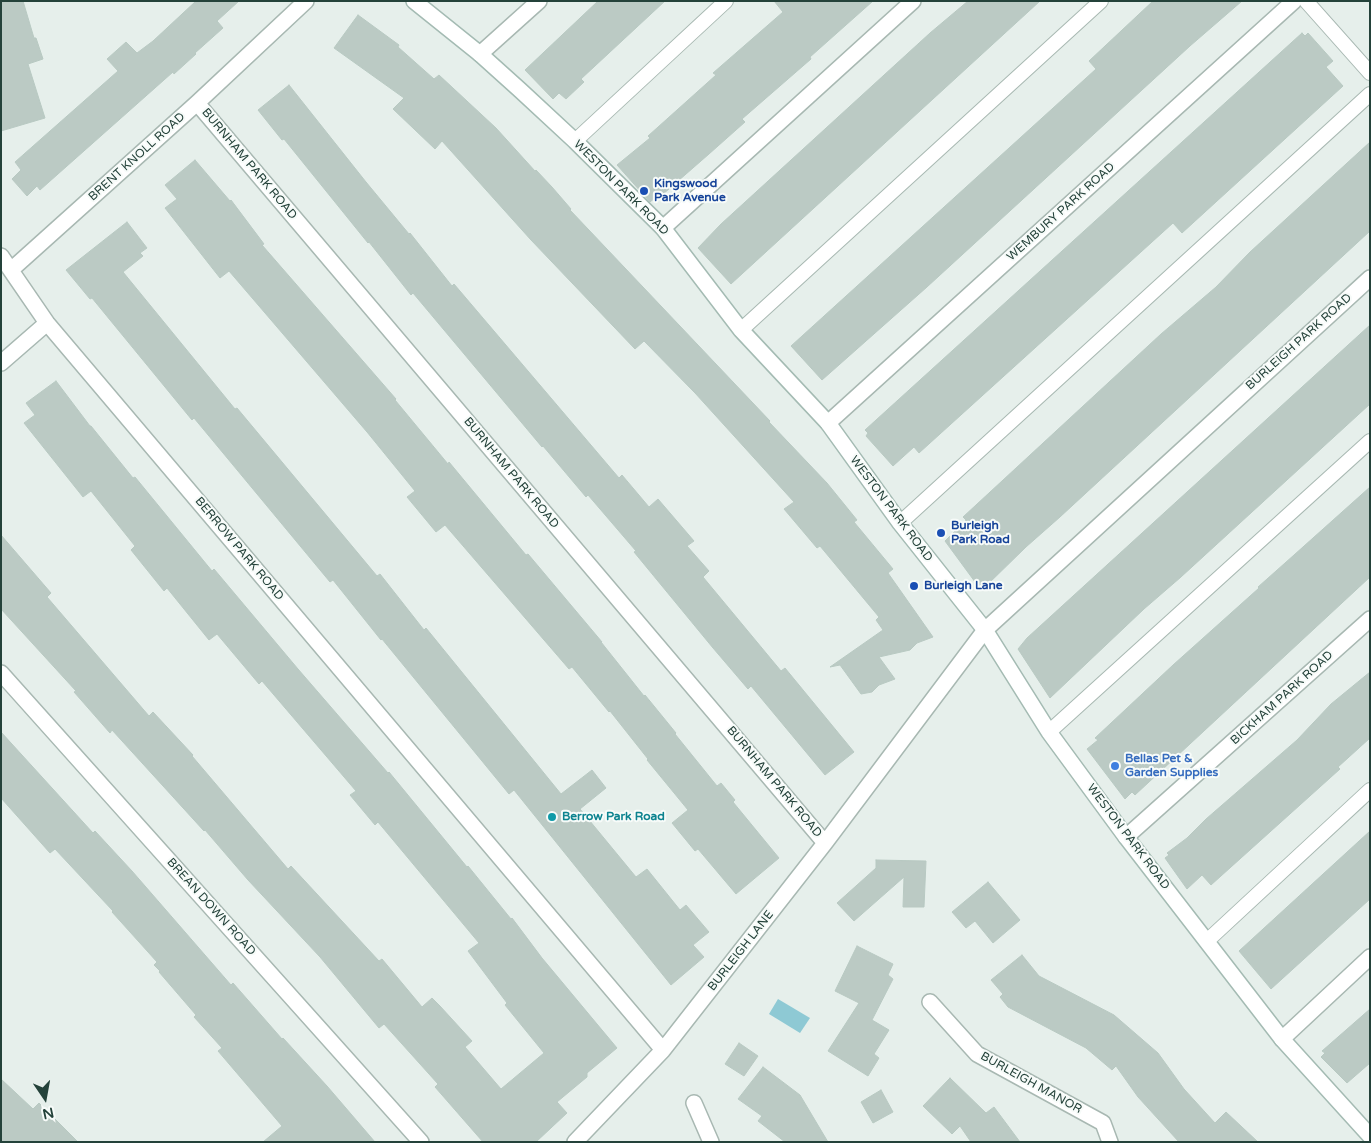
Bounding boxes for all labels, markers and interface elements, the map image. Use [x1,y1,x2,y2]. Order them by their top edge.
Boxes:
street label: BURNHAM PARK ROAD [198,106,300,222]
street label: BRENT KNOLL ROAD [86,110,188,204]
street label: WESTON PARK ROAD [570,137,672,239]
street label: WEMBURY PARK ROAD [1004,160,1118,264]
place label: Kingswood Park Avenue [654,177,726,205]
marker: Kingswood Park Avenue [638,185,650,197]
street label: BURLEIGH PARK ROAD [1243,291,1355,393]
street label: BURNHAM PARK ROAD [460,415,562,531]
street label: WESTON PARK ROAD [847,453,935,565]
street label: BERROW PARK ROAD [192,494,286,604]
place label: Burleigh Park Road [951,519,1010,547]
marker: Burleigh Park Road [935,527,947,539]
place label: Burleigh Lane [924,579,1003,593]
marker: Burleigh Lane [908,580,920,592]
street label: BICKHAM PARK ROAD [1228,648,1336,748]
street label: BURNHAM PARK ROAD [723,724,825,840]
place label: Bellas Pet & Garden Supplies [1125,752,1218,780]
marker: Bellas Pet & Garden Supplies [1109,760,1121,772]
street label: WESTON PARK ROAD [1084,781,1172,893]
place label: Berrow Park Road [562,810,665,824]
marker: Berrow Park Road [546,811,558,823]
street label: BREAN DOWN ROAD [164,855,258,959]
street label: BURLEIGH LANE [705,908,777,994]
street label: BURLEIGH MANOR [978,1049,1084,1117]
north arrow [20,1073,70,1123]
text: N [41,1104,55,1123]

